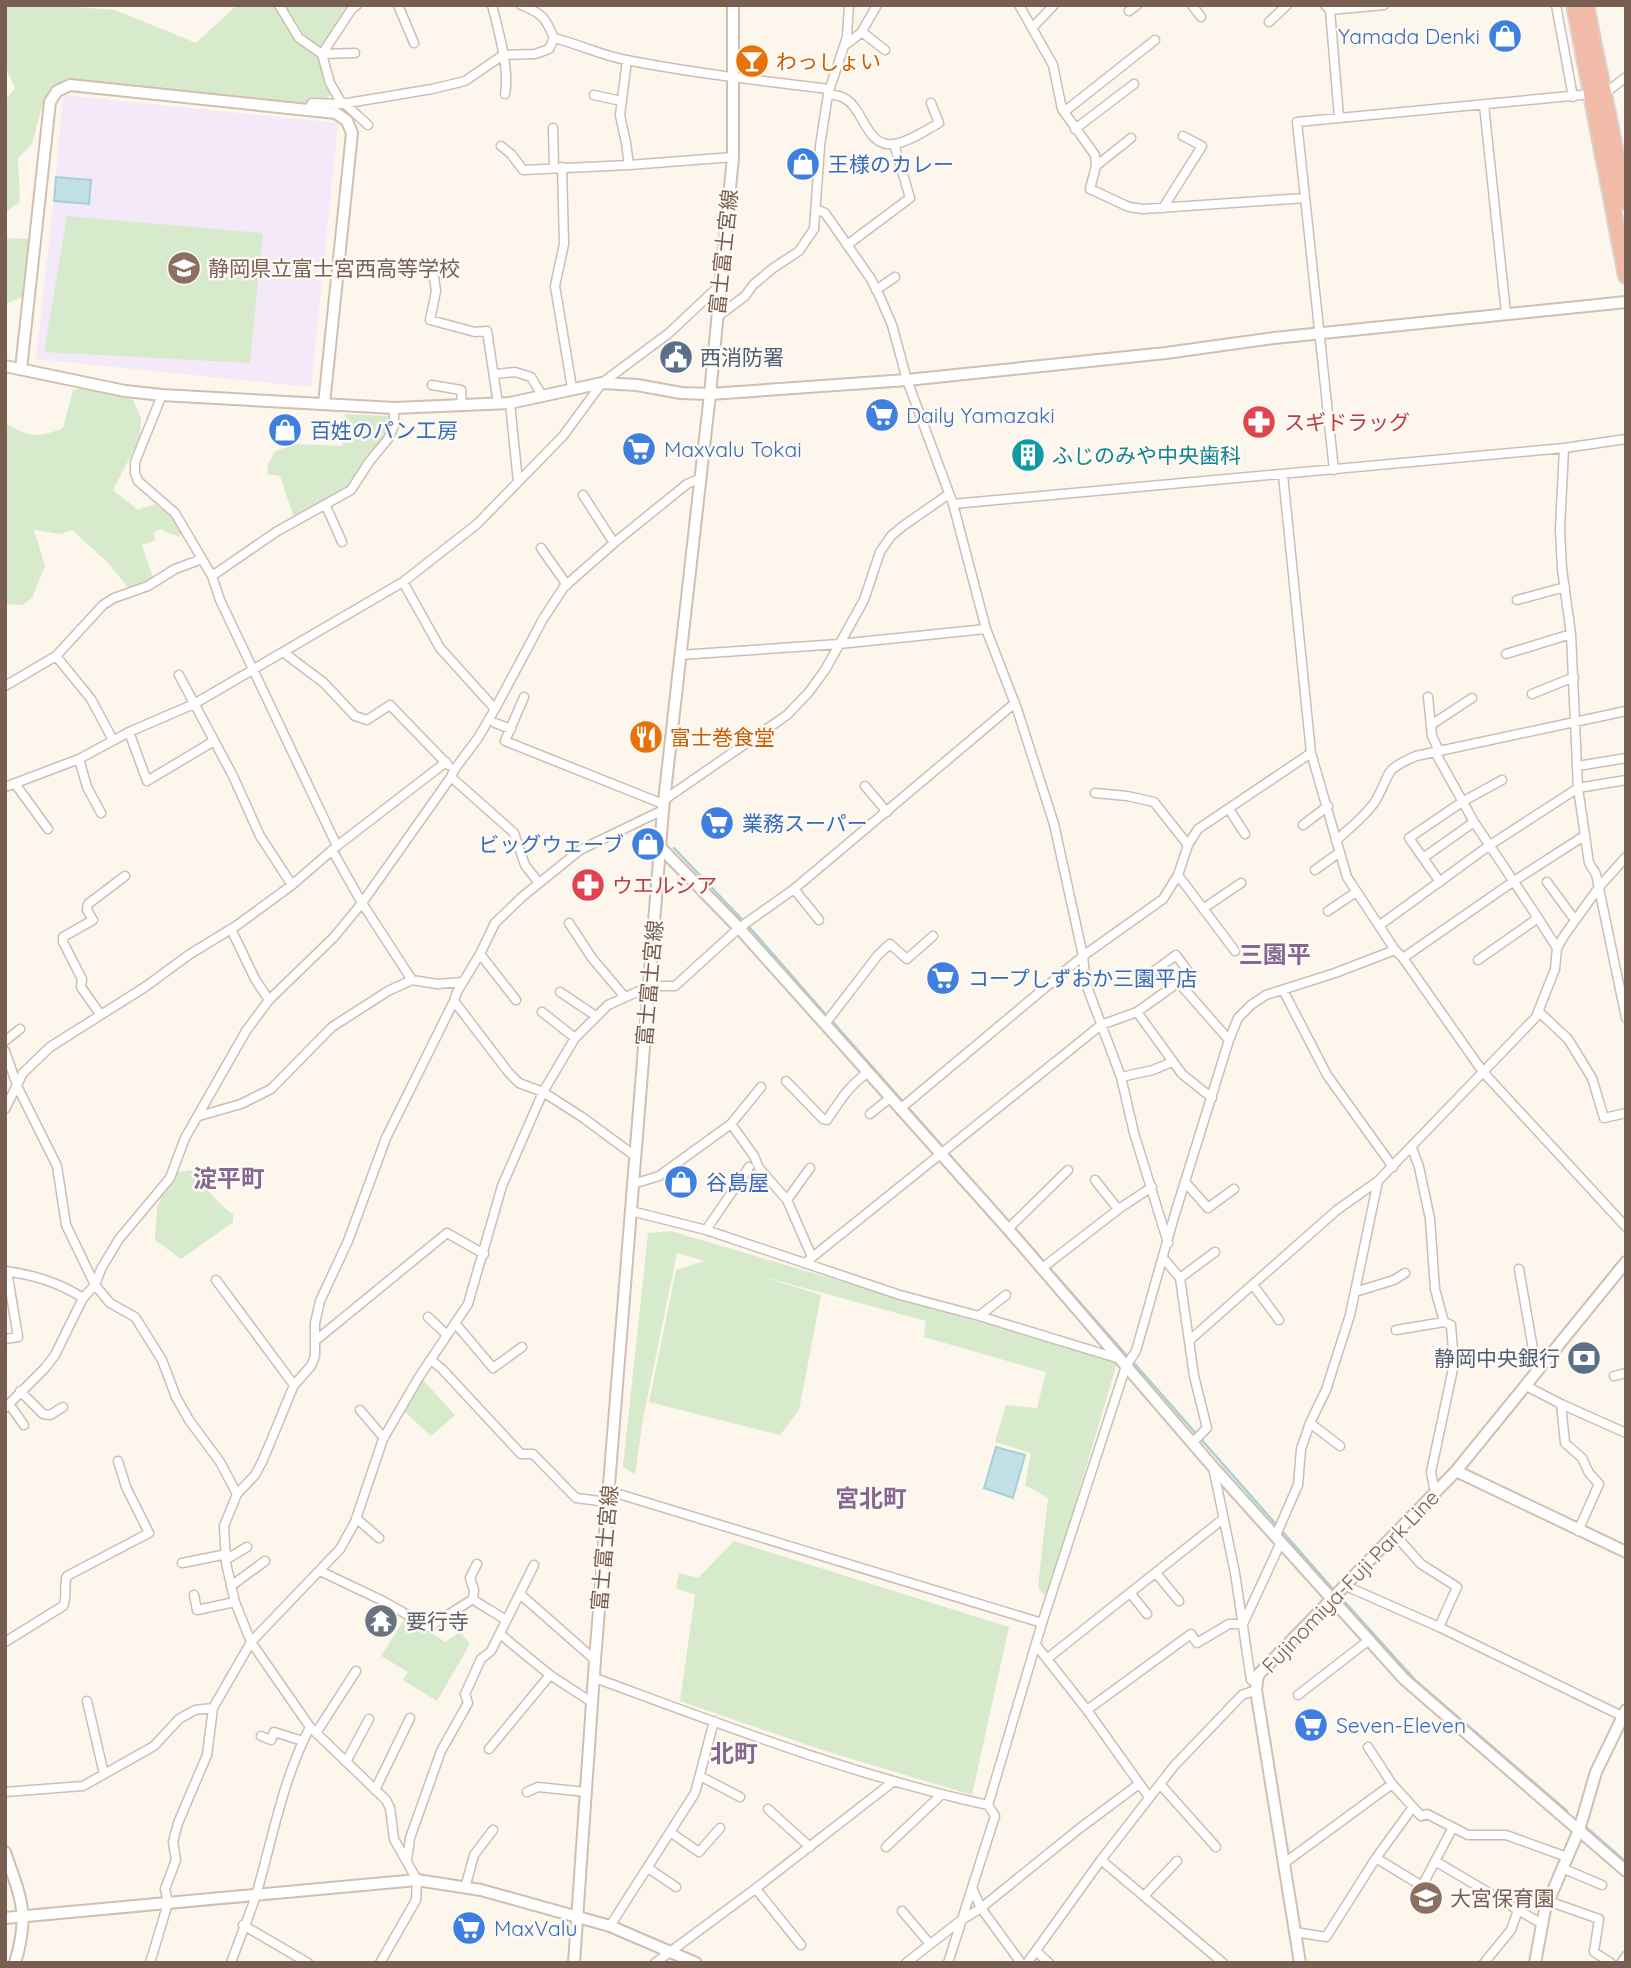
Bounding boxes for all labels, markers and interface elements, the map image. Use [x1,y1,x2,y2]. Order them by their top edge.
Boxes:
shop icon: Yamada Denki [1486,17,1524,55]
place label: Yamada Denki [1338,23,1480,49]
bar icon: わっしょい [733,42,771,80]
place label: わっしょい [776,48,881,74]
shop icon: 王様のカレー [784,145,822,183]
place label: 王様のカレー [828,151,954,177]
street label: 富士富士宮線 [703,188,743,316]
school or university icon: 静岡県立富士宮西高等学校 [165,249,203,287]
place label: 静岡県立富士宮西高等学校 [208,255,460,281]
public building icon: 西消防署 [657,338,695,376]
place label: 西消防署 [700,344,784,370]
supermarket icon: Daily Yamazaki [863,396,901,434]
place label: Daily Yamazaki [906,402,1055,428]
pharmacy icon: スギドラッグ [1240,403,1278,441]
place label: スギドラッグ [1284,409,1410,435]
shop icon: 百姓のパン工房 [266,411,304,449]
place label: 百姓のパン工房 [310,417,458,443]
supermarket icon: Maxvalu Tokai [620,430,658,468]
place label: Maxvalu Tokai [664,436,802,462]
building icon: ふじのみや中央歯科 [1009,436,1047,474]
place label: ふじのみや中央歯科 [1052,442,1241,468]
restaurant icon: 富士巻食堂 [627,718,665,756]
place label: 富士巻食堂 [670,724,775,750]
supermarket icon: 業務スーパー [698,804,736,842]
place label: 業務スーパー [742,810,868,836]
shop icon: ビッグウェーブ [629,825,667,863]
place label: ビッグウェーブ [478,831,624,857]
pharmacy icon: ウエルシア [569,866,607,904]
place label: ウエルシア [612,872,717,898]
street label: 富士富士宮線 [631,919,667,1047]
district label: 三園平 [1239,939,1311,969]
supermarket icon: コープしずおか三園平店 [924,959,962,997]
place label: コープしずおか三園平店 [968,965,1197,991]
district label: 淀平町 [193,1163,265,1193]
shop icon: 谷島屋 [662,1163,700,1201]
place label: 谷島屋 [706,1169,769,1195]
bank icon: 静岡中央銀行 [1565,1339,1603,1377]
place label: 静岡中央銀行 [1434,1345,1560,1371]
district label: 宮北町 [835,1483,907,1513]
street label: 富士富士宮線 [586,1484,622,1612]
street label: Fujinomiya-Fuji Park Line [1256,1484,1444,1678]
temple icon: 要行寺 [362,1602,400,1640]
place label: 要行寺 [406,1608,469,1634]
supermarket icon: Seven-Eleven [1292,1706,1330,1744]
place label: Seven-Eleven [1336,1712,1466,1738]
district label: 北町 [710,1738,758,1768]
school or university icon: 大宮保育園 [1407,1879,1445,1917]
place label: 大宮保育園 [1450,1885,1555,1911]
supermarket icon: MaxValu [450,1909,488,1947]
place label: MaxValu [494,1915,577,1941]

